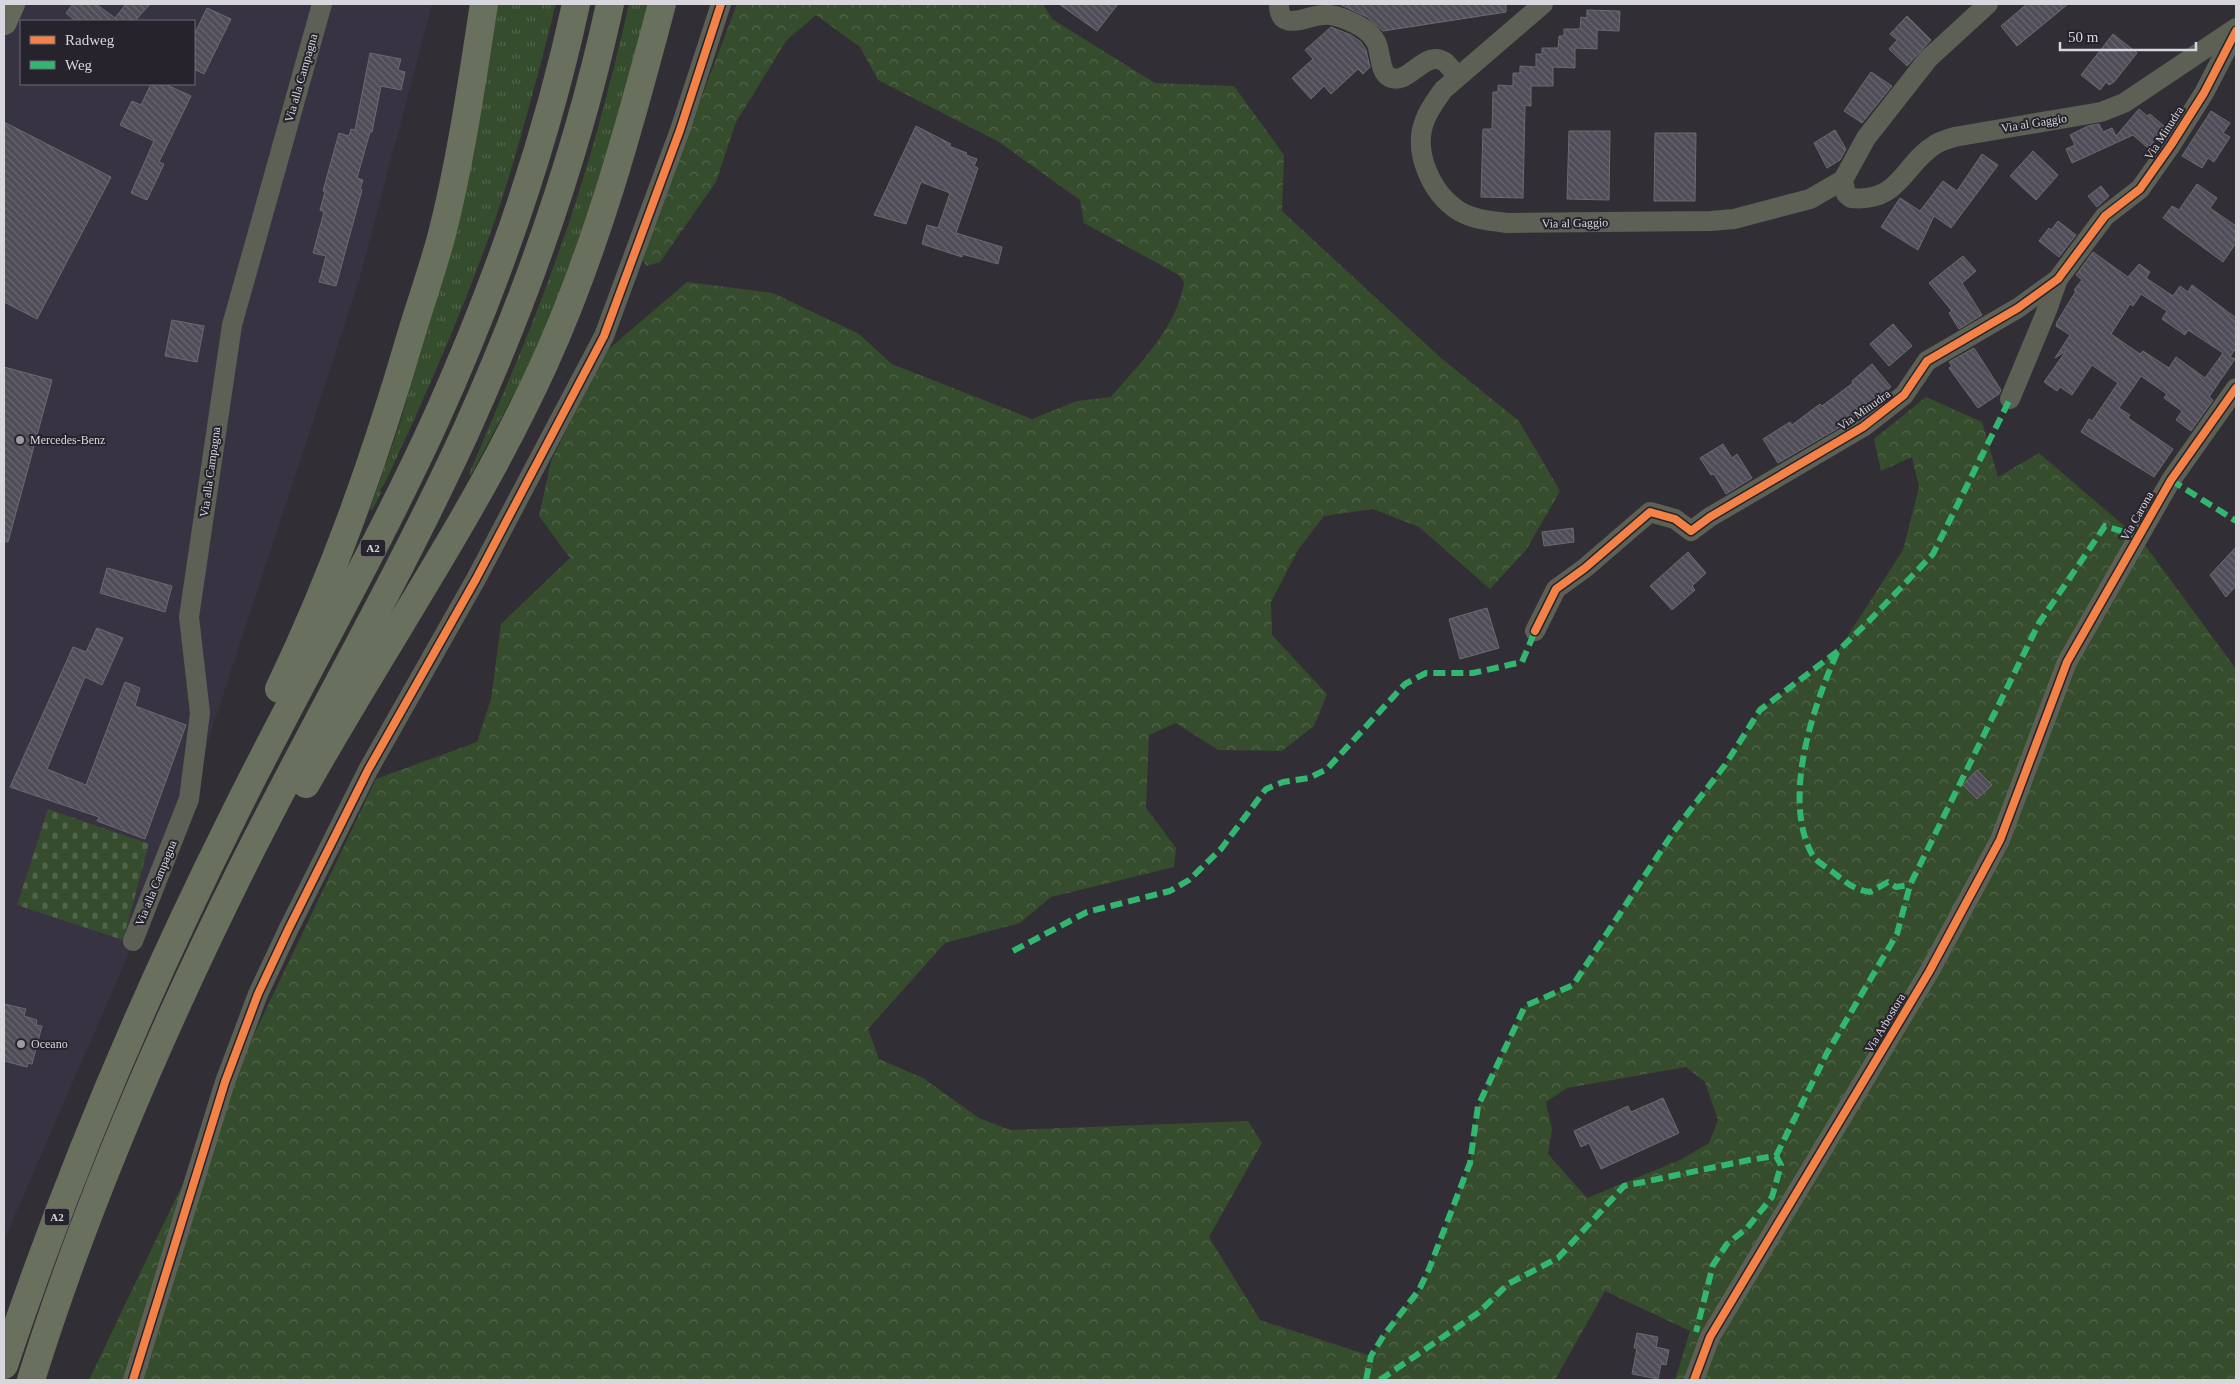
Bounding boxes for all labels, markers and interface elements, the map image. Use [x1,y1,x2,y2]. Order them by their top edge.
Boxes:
legend [20,20,195,85]
scale bar [2060,20,2196,52]
text: 50 m [2068,29,2099,45]
text: Radweg [65,32,115,48]
street label: Via alla Campagna [282,32,320,124]
text: Weg [65,57,93,73]
street label: Via Minudra [2142,103,2187,162]
street label: Via al Gaggio [2000,111,2068,135]
street label: Via al Gaggio [1542,215,1608,231]
street label: Via Minudra [1835,386,1894,433]
street label: Via alla Campagna [197,425,223,518]
place label: Mercedes-Benz [30,433,105,447]
marker: Mercedes-Benz [14,434,26,446]
street label: Via Carona [2117,488,2157,543]
road number: A2 [360,540,386,556]
street label: Via alla Campagna [132,837,180,928]
street label: Via Arbostora [1862,990,1909,1055]
place label: Oceano [31,1037,68,1051]
marker: Oceano [15,1038,27,1050]
road number: A2 [44,1208,70,1226]

